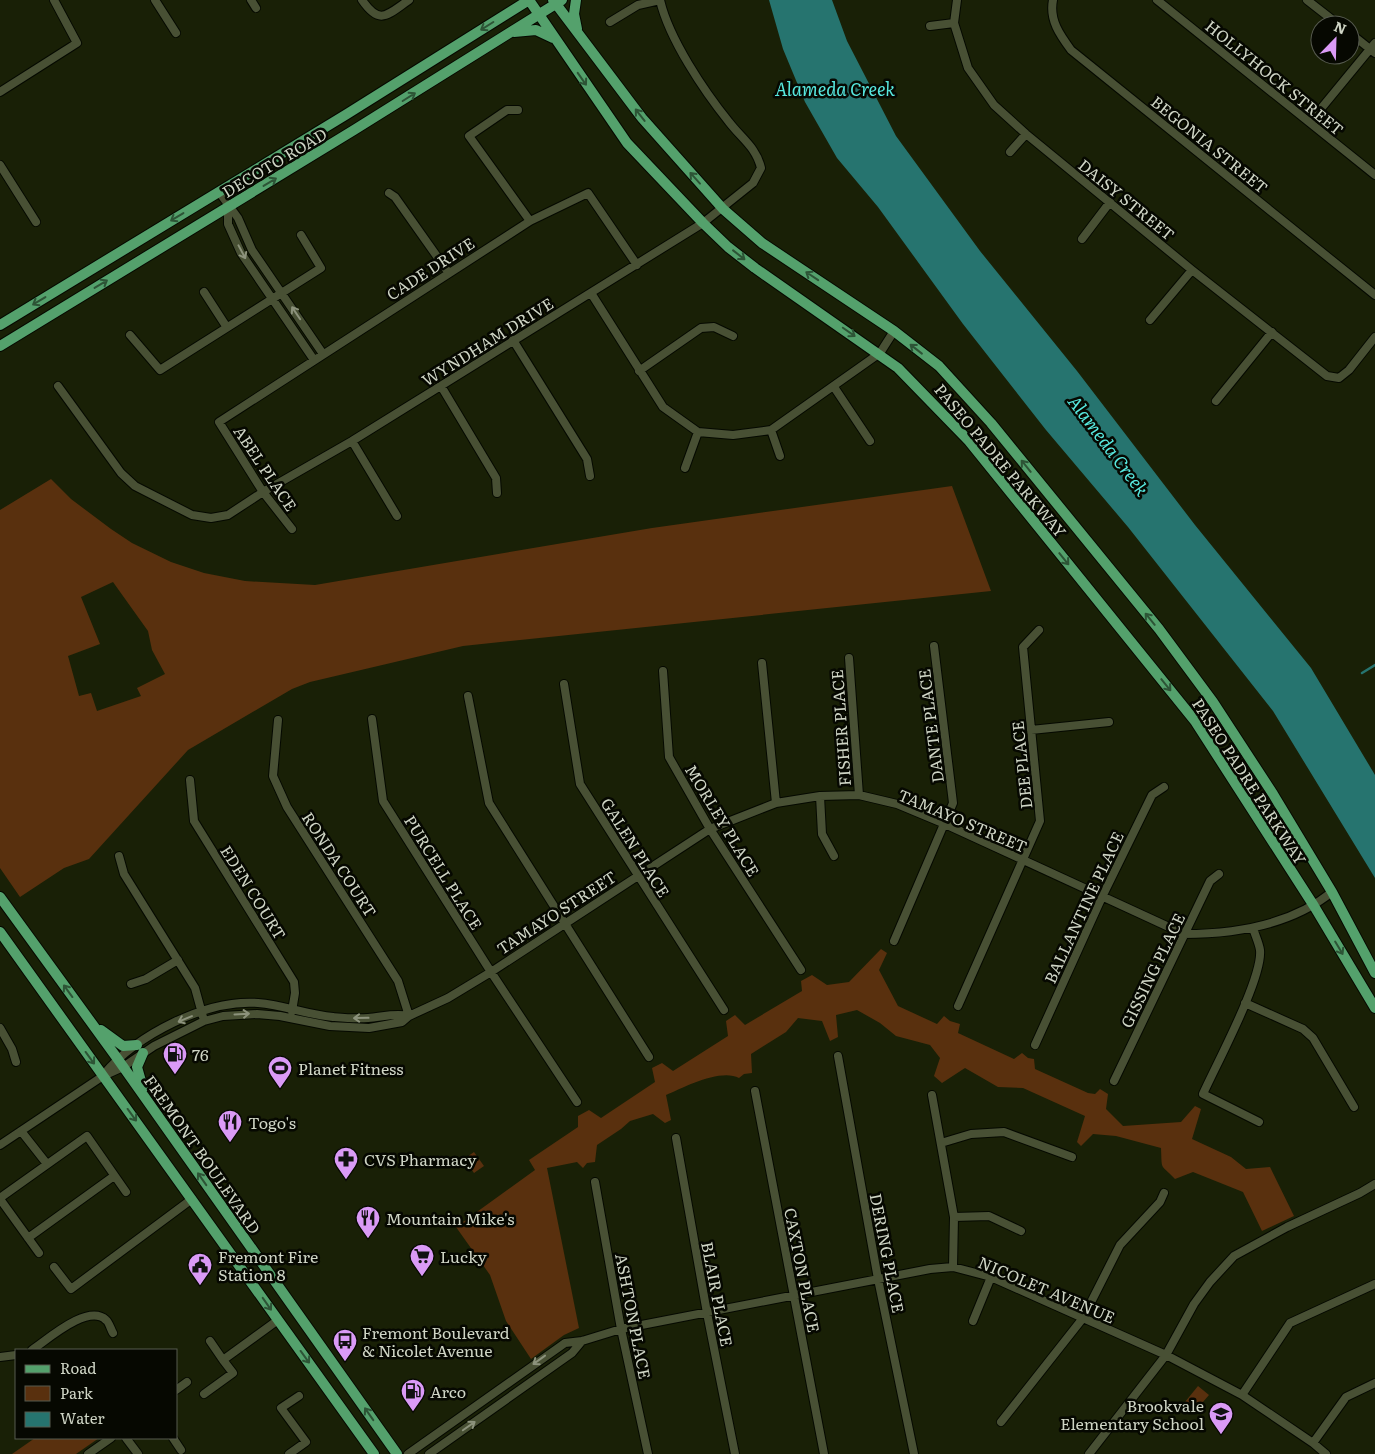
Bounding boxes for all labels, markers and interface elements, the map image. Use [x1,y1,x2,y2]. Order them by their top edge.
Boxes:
street label: HOLLYHOCK STREET [1201,14,1350,141]
north arrow [1310,15,1360,65]
text: N [1331,16,1350,39]
one-way arrow [481,21,495,31]
one-way arrow [577,72,587,86]
water label: Alameda Creek [775,75,895,102]
street label: BEGONIA STREET [1146,89,1274,199]
one-way arrow [401,91,415,101]
one-way arrow [634,109,645,122]
street label: DECOTO ROAD [217,121,331,203]
street label: DAISY STREET [1074,153,1181,246]
one-way arrow [689,172,701,185]
one-way arrow [263,176,277,186]
one-way arrow [171,212,185,222]
street label: CADE DRIVE [381,231,479,305]
one-way arrow [237,245,247,259]
one-way arrow [732,250,745,261]
one-way arrow [806,271,820,281]
one-way arrow [94,279,108,289]
street label: WYNDHAM DRIVE [416,291,558,391]
one-way arrow [32,297,46,307]
one-way arrow [291,307,301,321]
one-way arrow [842,327,856,337]
one-way arrow [910,343,923,354]
street label: PASEO PADRE PARKWAY [929,378,1073,543]
water label: Alameda Creek [1062,389,1156,501]
street label: ABEL PLACE [228,420,304,516]
one-way arrow [1020,459,1031,472]
one-way arrow [1059,552,1070,565]
one-way arrow [1145,612,1156,625]
street label: DANTE PLACE [911,668,949,784]
street label: FISHER PLACE [824,669,856,787]
one-way arrow [1161,678,1172,691]
street label: PASEO PADRE PARKWAY [1187,693,1313,869]
street label: DEE PLACE [1004,720,1038,810]
street label: MORLEY PLACE [680,759,766,881]
street label: TAMAYO STREET [895,782,1032,858]
street label: GALEN PLACE [596,793,676,901]
street label: RONDA COURT [297,807,383,922]
street label: PURCELL PLACE [399,810,489,934]
street label: BALLANTINE PLACE [1037,827,1129,987]
street label: EDEN COURT [215,840,293,944]
street label: TAMAYO STREET [491,864,621,960]
street label: GISSING PLACE [1114,908,1190,1032]
one-way arrow [1335,941,1345,955]
one-way arrow [63,984,73,998]
one-way arrow [234,1010,250,1019]
one-way arrow [353,1013,370,1023]
one-way arrow [178,1014,193,1024]
fuel station icon: 76 [162,1041,188,1075]
place label: 76 [192,1042,209,1066]
one-way arrow [85,1051,96,1064]
sports icon: Planet Fitness [267,1055,293,1089]
place label: Planet Fitness [298,1056,403,1080]
street label: FREMONT BOULEVARD [139,1070,267,1238]
one-way arrow [126,1108,137,1121]
restaurant icon: Togo's [217,1109,243,1143]
place label: Togo's [248,1110,296,1134]
pharmacy icon: CVS Pharmacy [333,1146,359,1180]
place label: CVS Pharmacy [364,1147,477,1171]
one-way arrow [197,1173,208,1186]
street label: DERING PLACE [865,1191,911,1315]
restaurant icon: Mountain Mike's [355,1205,381,1239]
place label: Mountain Mike's [386,1206,514,1230]
street label: CAXTON PLACE [779,1206,827,1334]
street label: BLAIR PLACE [696,1239,740,1349]
supermarket icon: Lucky [409,1243,435,1277]
place label: Fremont Fire Station 8 [218,1244,318,1286]
place label: Lucky [440,1244,488,1268]
street label: NICOLET AVENUE [975,1249,1119,1329]
street label: ASHTON PLACE [610,1251,658,1381]
public building icon: Fremont Fire Station 8 [187,1252,213,1286]
one-way arrow [262,1297,272,1311]
place label: Fremont Boulevard & Nicolet Avenue [362,1320,510,1362]
bus stop icon: Fremont Boulevard & Nicolet Avenue [332,1328,358,1362]
legend [15,1349,178,1439]
one-way arrow [299,1350,310,1363]
one-way arrow [532,1355,546,1365]
text: Road [60,1356,96,1379]
fuel station icon: Arco [400,1378,426,1412]
place label: Arco [430,1379,466,1403]
text: Park [60,1381,94,1404]
place label: Brookvale Elementary School [1060,1393,1204,1435]
school or university icon: Brookvale Elementary School [1208,1401,1234,1435]
text: Water [60,1406,105,1429]
one-way arrow [364,1407,374,1421]
one-way arrow [462,1421,476,1431]

